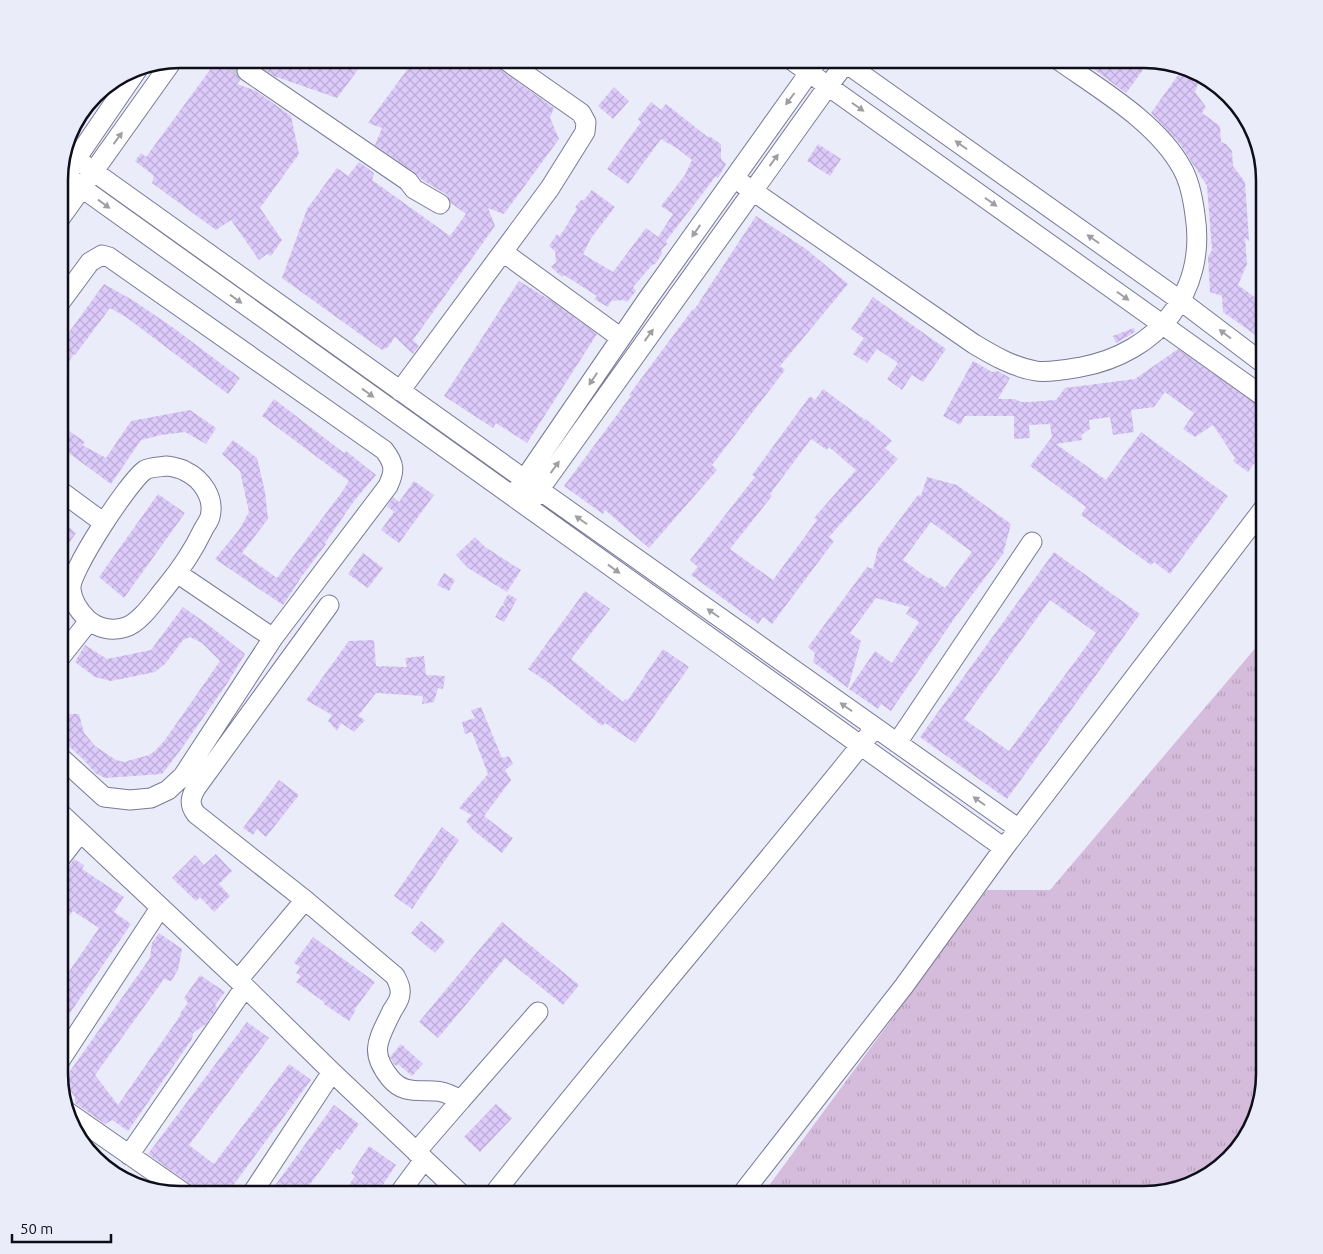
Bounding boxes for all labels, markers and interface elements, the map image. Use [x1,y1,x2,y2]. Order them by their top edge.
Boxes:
one-way arrow [785,92,796,105]
one-way arrow [851,102,865,112]
one-way arrow [112,132,123,145]
one-way arrow [954,140,968,150]
one-way arrow [769,153,779,167]
one-way arrow [984,197,998,207]
one-way arrow [97,199,111,209]
one-way arrow [691,224,701,238]
one-way arrow [1087,234,1100,244]
one-way arrow [1116,291,1130,301]
one-way arrow [229,294,243,304]
one-way arrow [644,328,654,342]
one-way arrow [1219,329,1232,340]
one-way arrow [588,372,598,385]
one-way arrow [361,388,374,399]
one-way arrow [550,460,560,474]
one-way arrow [575,514,588,525]
one-way arrow [607,564,621,574]
one-way arrow [707,608,720,618]
one-way arrow [839,702,853,712]
one-way arrow [973,795,986,806]
scale bar [12,1212,111,1244]
text: 50 m [20,1220,53,1237]

